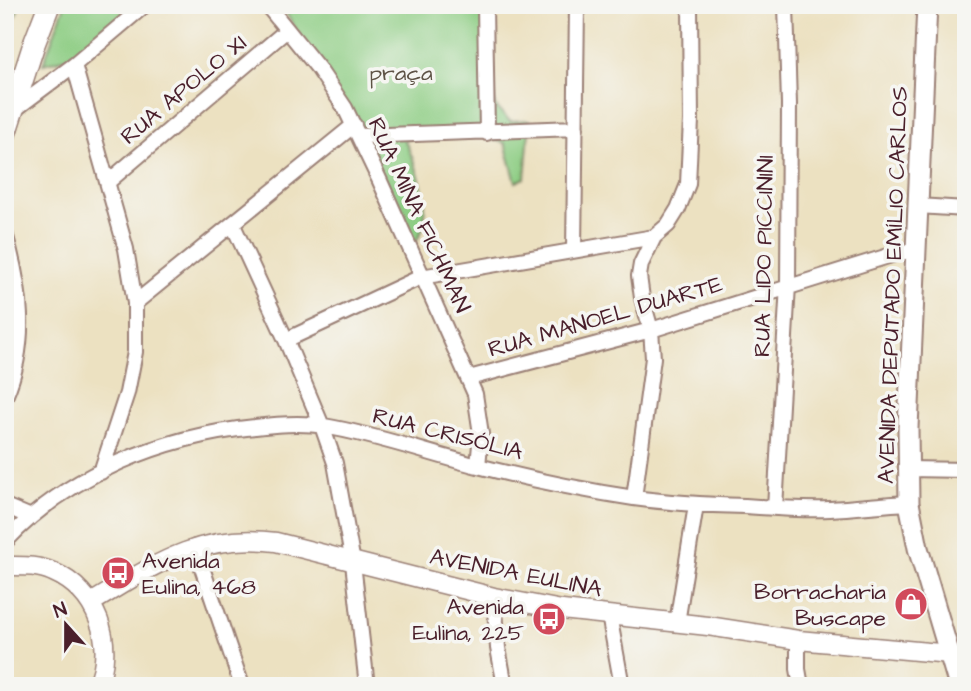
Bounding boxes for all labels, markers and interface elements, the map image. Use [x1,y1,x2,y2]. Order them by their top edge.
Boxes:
street label: RUA APOLO XI [114,27,254,152]
park label: praça [369,57,433,89]
street label: AVENIDA DEPUTADO EMÍLIO CARLOS [870,85,916,484]
street label: RUA MINA FICHMAN [360,113,478,318]
street label: RUA LIDO PICCININI [746,155,782,357]
street label: RUA MANOEL DUARTE [484,268,727,366]
street label: RUA CRISÓLIA [369,400,526,468]
street label: AVENIDA EULINA [427,541,605,605]
place label: Avenida Eulina, 468 [142,545,256,603]
bus stop icon: Avenida Eulina, 468 [99,554,137,592]
place label: Borracharia Buscape [754,576,886,634]
shop icon: Borracharia Buscape [892,585,930,623]
north arrow [32,590,102,660]
place label: Avenida Eulina, 225 [413,591,524,649]
text: N [50,596,71,625]
bus stop icon: Avenida Eulina, 225 [530,600,568,638]

